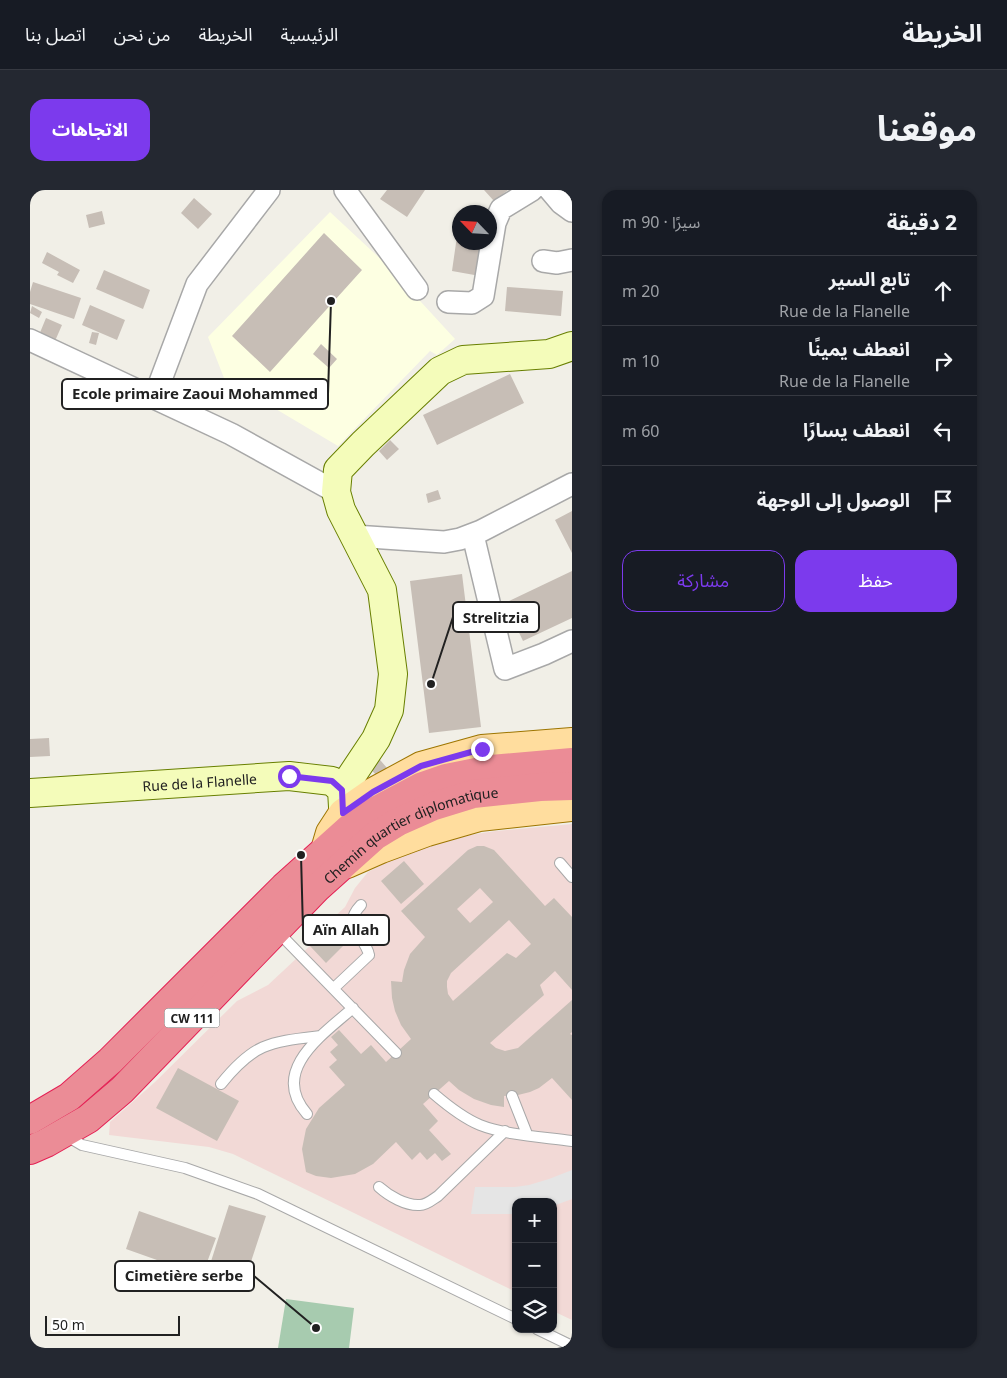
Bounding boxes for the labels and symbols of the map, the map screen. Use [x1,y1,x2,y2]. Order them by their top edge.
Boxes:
north arrow [452,205,497,250]
callout: Ecole primaire Zaoui Mohammed [62,379,328,409]
text: Ecole primaire Zaoui Mohammed [72,383,318,403]
callout: Strelitzia [453,602,539,632]
text: Strelitzia [463,607,529,627]
route end [471,738,494,761]
route start [278,765,301,788]
street label: Rue de la Flanelle [142,769,258,795]
street label: Chemin quartier diplomatique [319,782,499,888]
callout: Aïn Allah [303,915,389,945]
text: Aïn Allah [313,919,379,939]
road number: CW 111 [164,1008,220,1028]
callout: Cimetière serbe [115,1261,254,1291]
text: Cimetière serbe [125,1265,243,1285]
scale bar [45,1313,180,1336]

